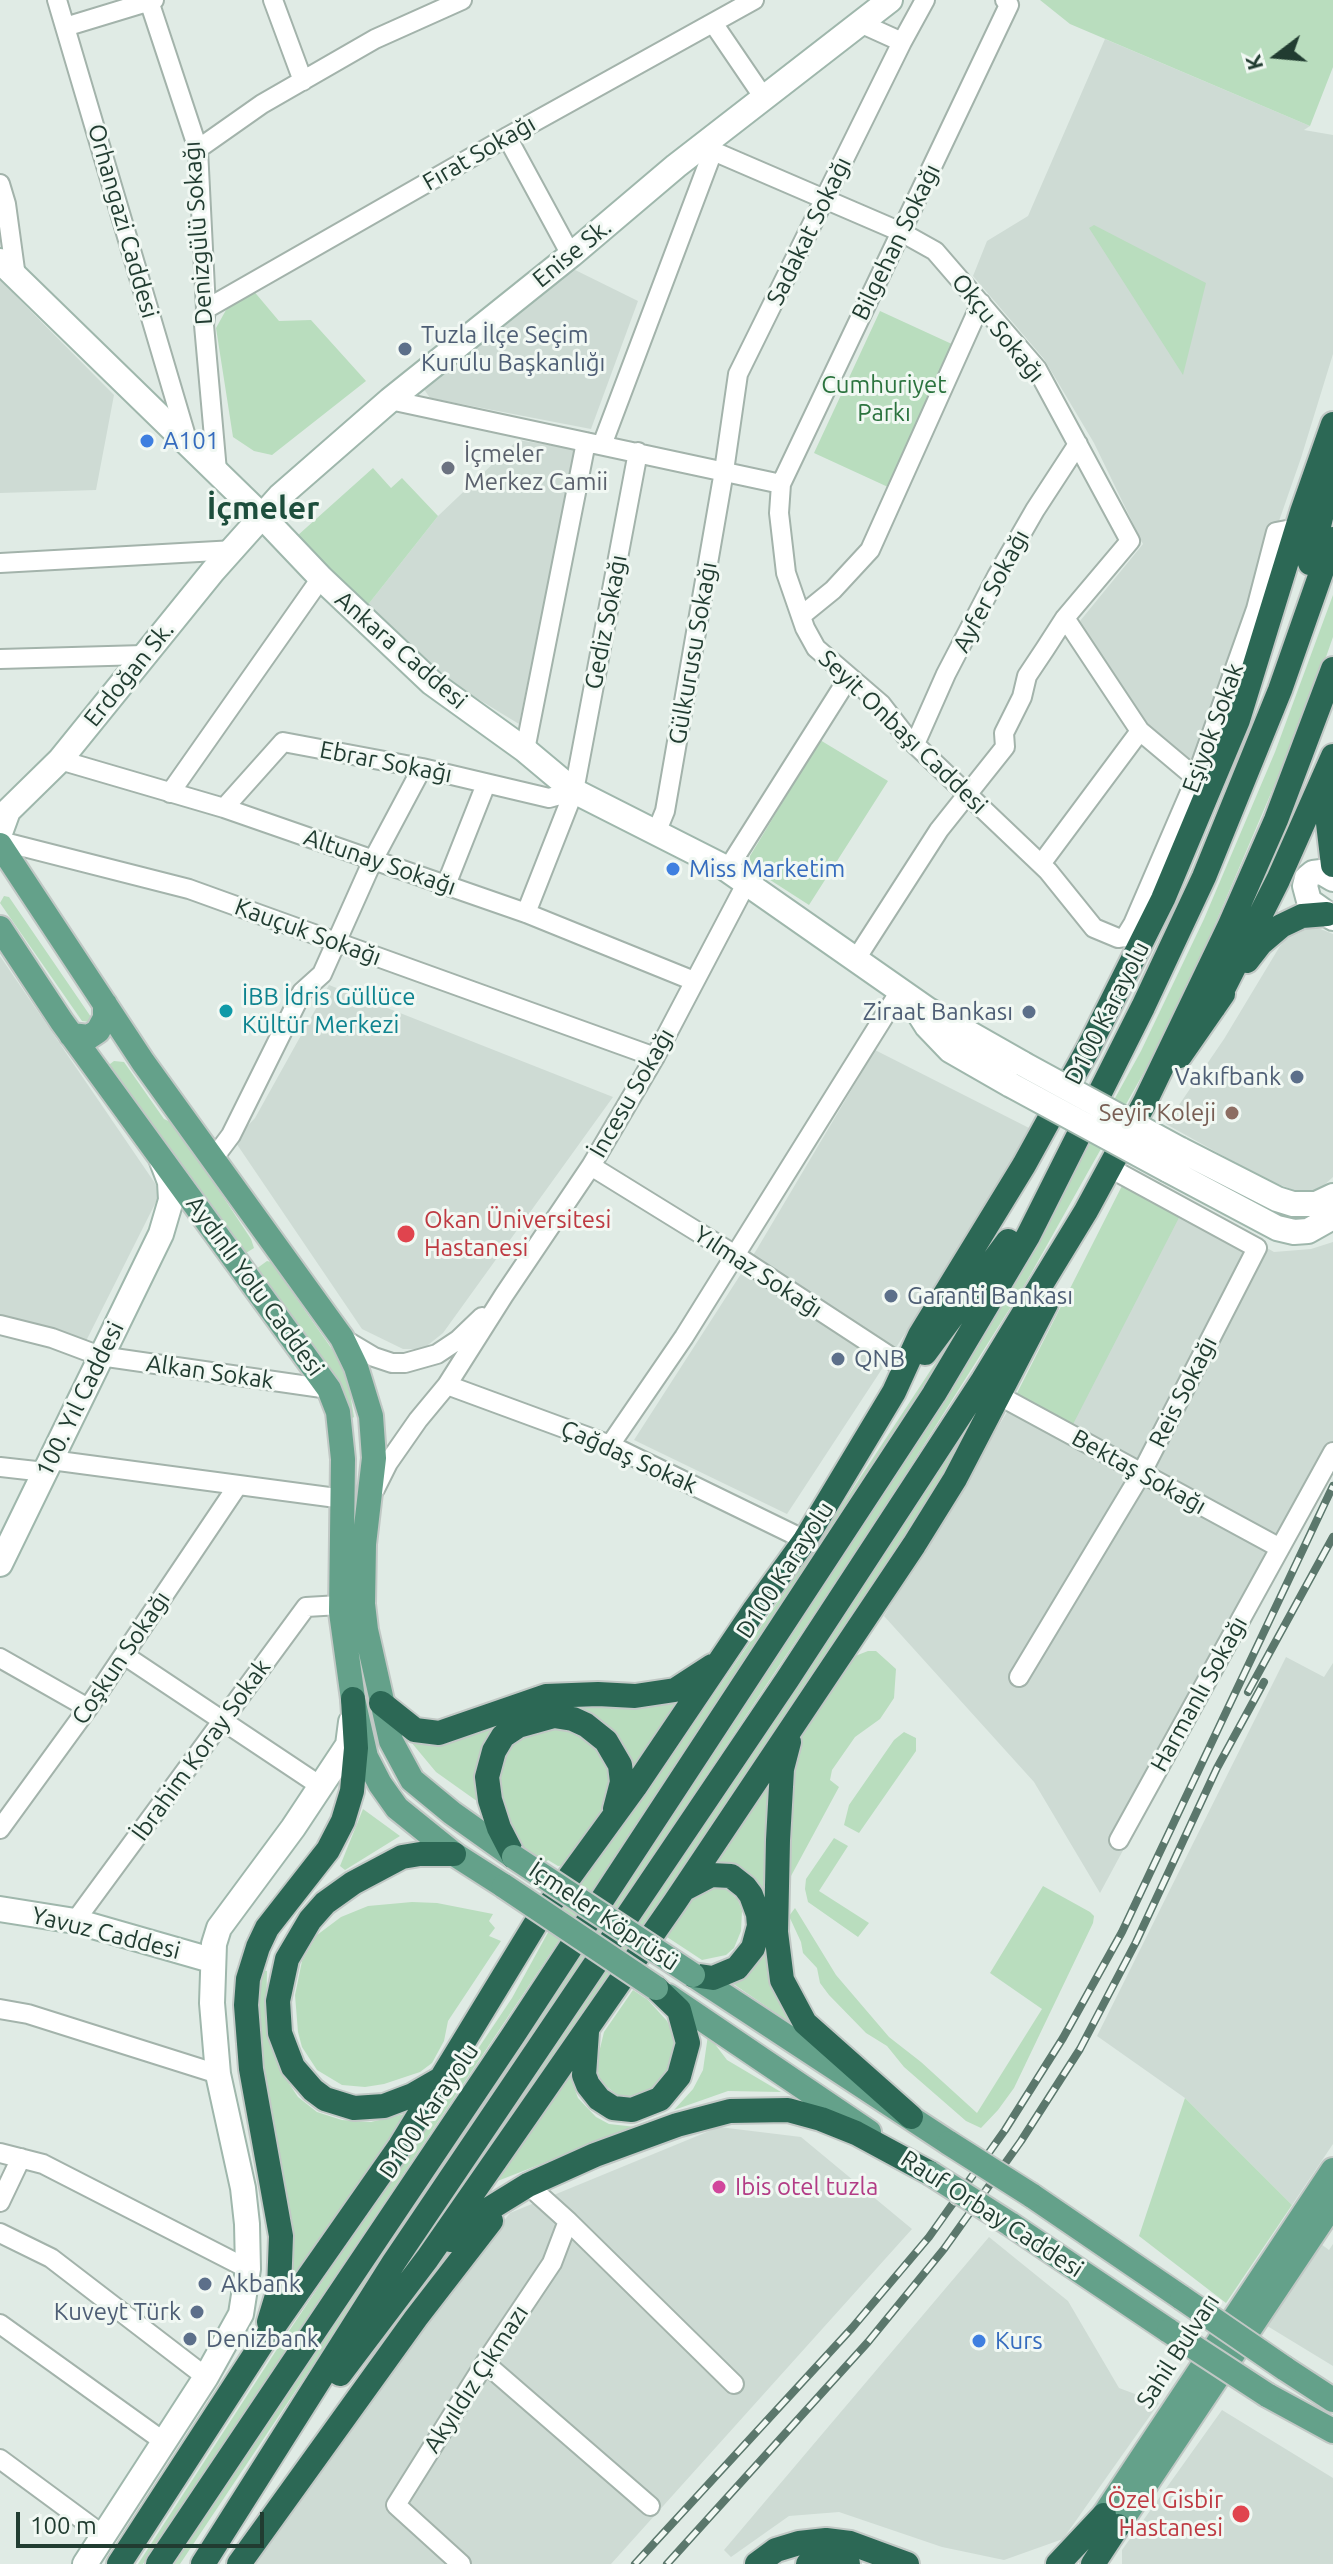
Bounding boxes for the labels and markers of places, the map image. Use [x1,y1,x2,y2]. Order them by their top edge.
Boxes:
place label: Tuzla İlçe Seçim Kurulu Başkanlığı [421,321,605,377]
marker: Tuzla İlçe Seçim Kurulu Başkanlığı [396,340,414,358]
place label: A101 [163,427,219,455]
marker: A101 [138,432,156,450]
place label: İçmeler Merkez Camii [464,440,608,496]
marker: İçmeler Merkez Camii [439,459,457,477]
place label: Miss Marketim [689,855,845,883]
marker: Miss Marketim [664,860,682,878]
place label: İBB İdris Güllüce Kültür Merkezi [242,983,415,1039]
place label: Ziraat Bankası [863,998,1013,1026]
marker: İBB İdris Güllüce Kültür Merkezi [217,1002,235,1020]
marker: Ziraat Bankası [1020,1003,1038,1021]
place label: Vakıfbank [1175,1063,1281,1091]
marker: Vakıfbank [1288,1068,1306,1086]
place label: Seyir Koleji [1099,1099,1216,1127]
marker: Seyir Koleji [1223,1104,1241,1122]
place label: Okan Üniversitesi Hastanesi [424,1206,611,1262]
marker: Okan Üniversitesi Hastanesi [395,1223,417,1245]
place label: Garanti Bankası [907,1282,1073,1310]
marker: Garanti Bankası [882,1287,900,1305]
place label: QNB [854,1345,905,1373]
marker: QNB [829,1350,847,1368]
place label: Ibis otel tuzla [735,2173,878,2201]
marker: Ibis otel tuzla [710,2178,728,2196]
place label: Akbank [221,2270,301,2298]
marker: Akbank [196,2275,214,2293]
place label: Kuveyt Türk [54,2298,181,2326]
marker: Kuveyt Türk [188,2303,206,2321]
place label: Denizbank [206,2325,319,2353]
place label: Kurs [995,2327,1043,2355]
marker: Denizbank [181,2330,199,2348]
marker: Kurs [970,2332,988,2350]
place label: Özel Gisbir Hastanesi [1107,2486,1223,2542]
marker: Özel Gisbir Hastanesi [1230,2503,1252,2525]

